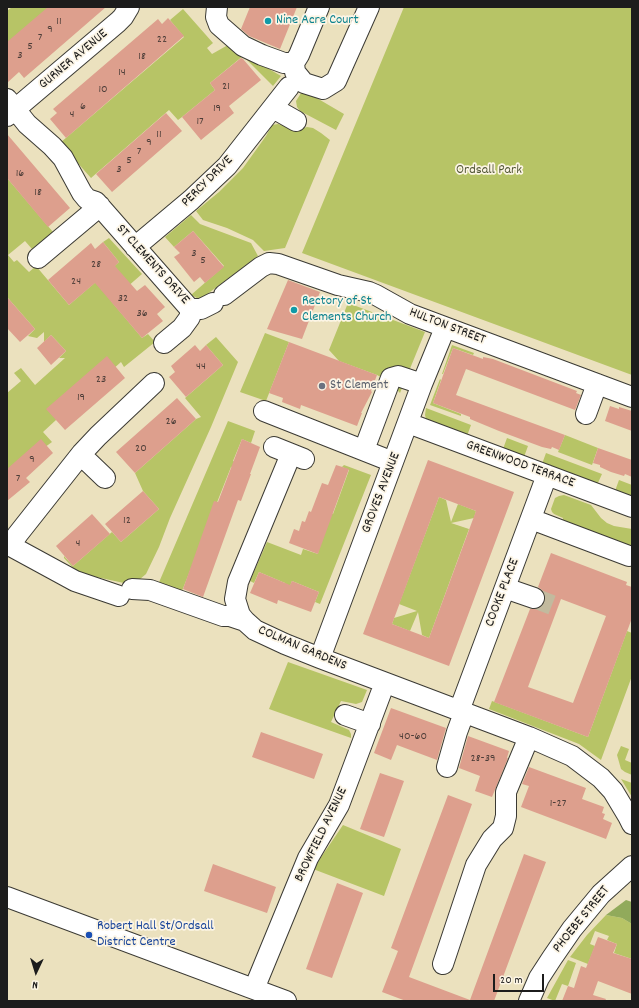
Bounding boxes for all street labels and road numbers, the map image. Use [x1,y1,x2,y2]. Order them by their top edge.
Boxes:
street label: GURNER AVENUE [36,26,112,94]
street label: PERCY DRIVE [179,153,237,211]
street label: ST CLEMENTS DRIVE [112,222,192,308]
street label: HULTON STREET [407,305,487,349]
street label: GREENWOOD TERRACE [463,438,577,492]
street label: GROVES AVENUE [359,450,405,536]
street label: COOKE PLACE [482,556,524,630]
street label: COLMAN GARDENS [255,623,349,675]
street label: BROWFIELD AVENUE [292,785,352,885]
street label: PHOEBE STREET [550,883,614,957]

